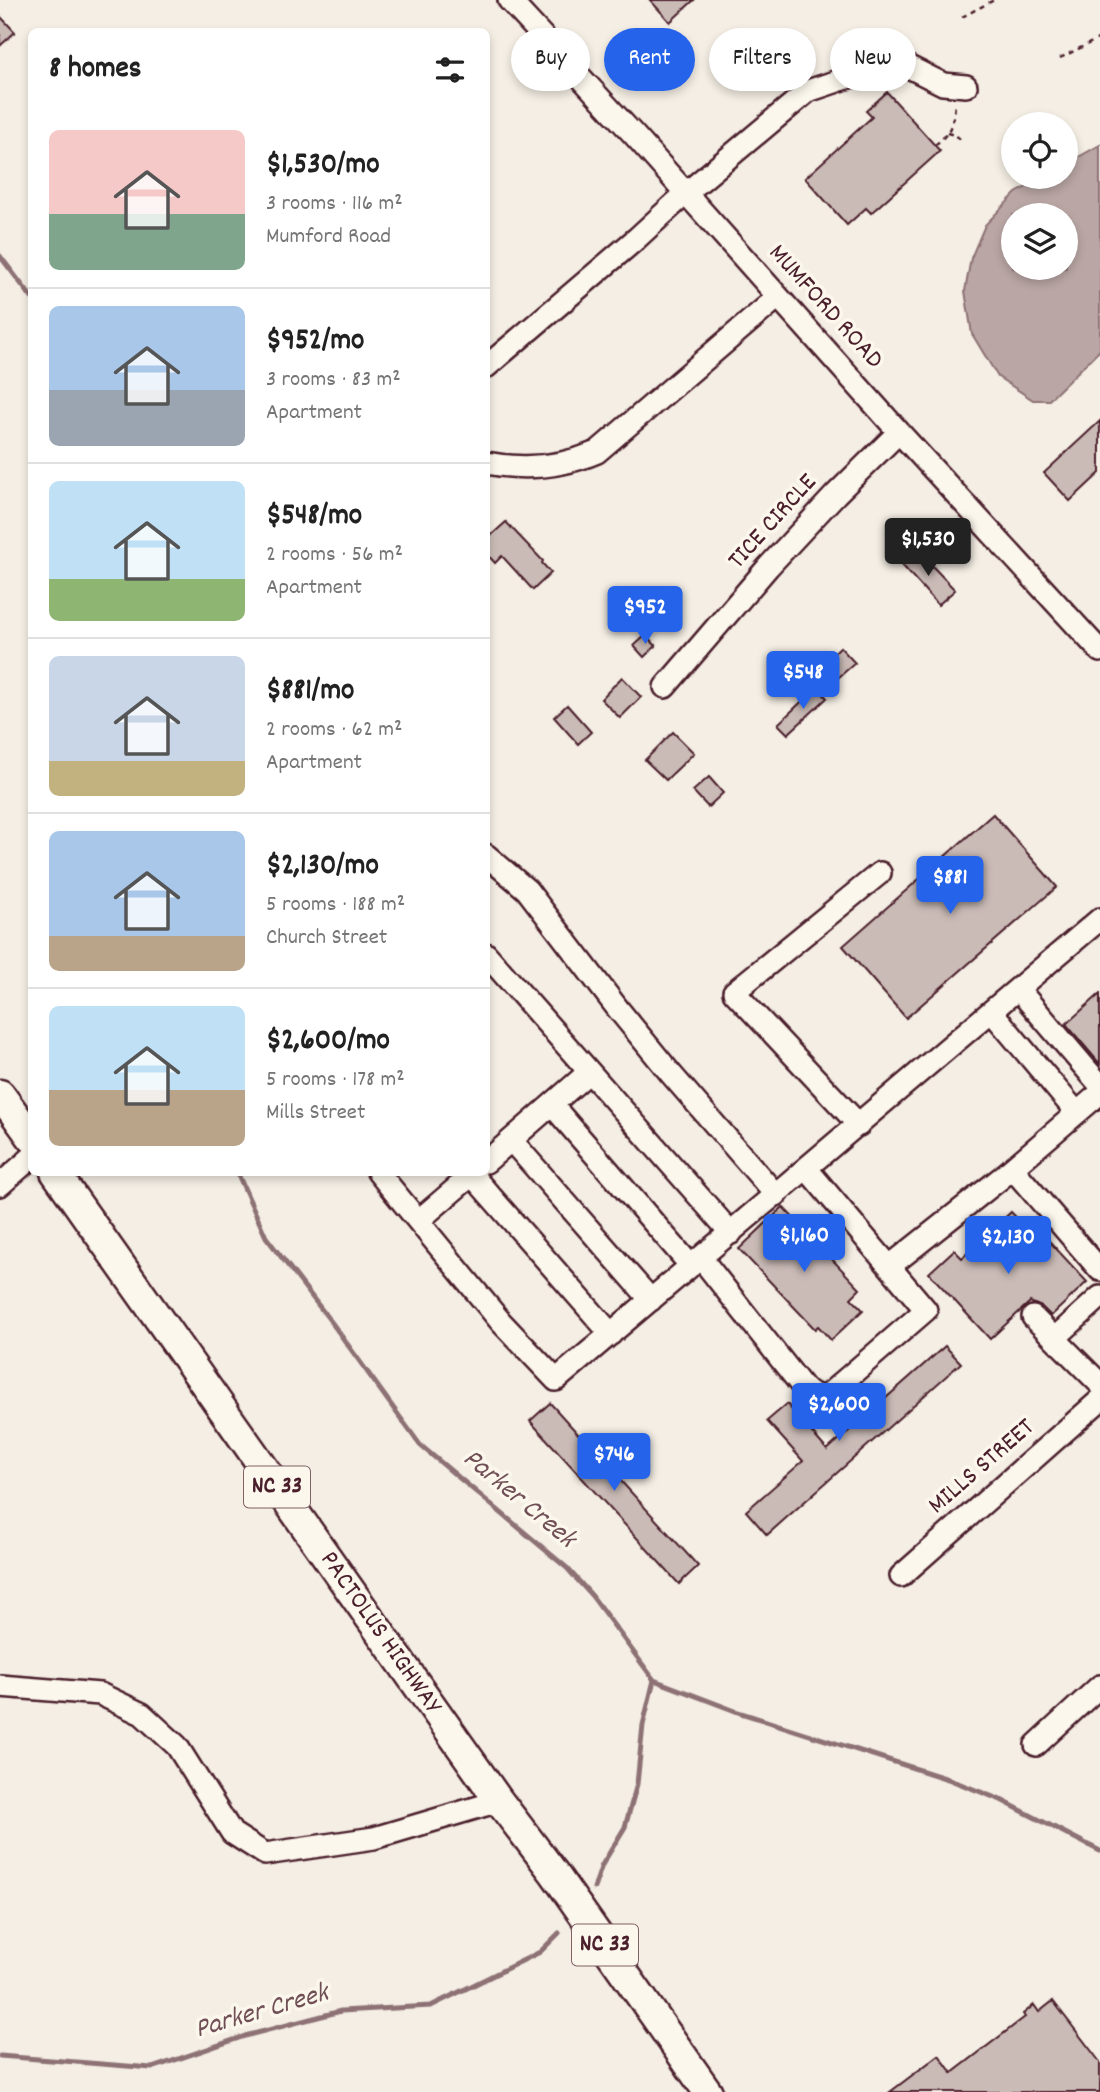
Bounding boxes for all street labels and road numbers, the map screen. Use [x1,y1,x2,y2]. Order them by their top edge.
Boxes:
street label: MUMFORD ROAD [759,236,891,378]
street label: TICE CIRCLE [720,466,826,578]
street label: MILLS STREET [921,1410,1044,1524]
road number: NC 33 [244,1466,310,1507]
street label: PACTOLUS HIGHWAY [310,1544,451,1723]
road number: NC 33 [572,1924,638,1966]

